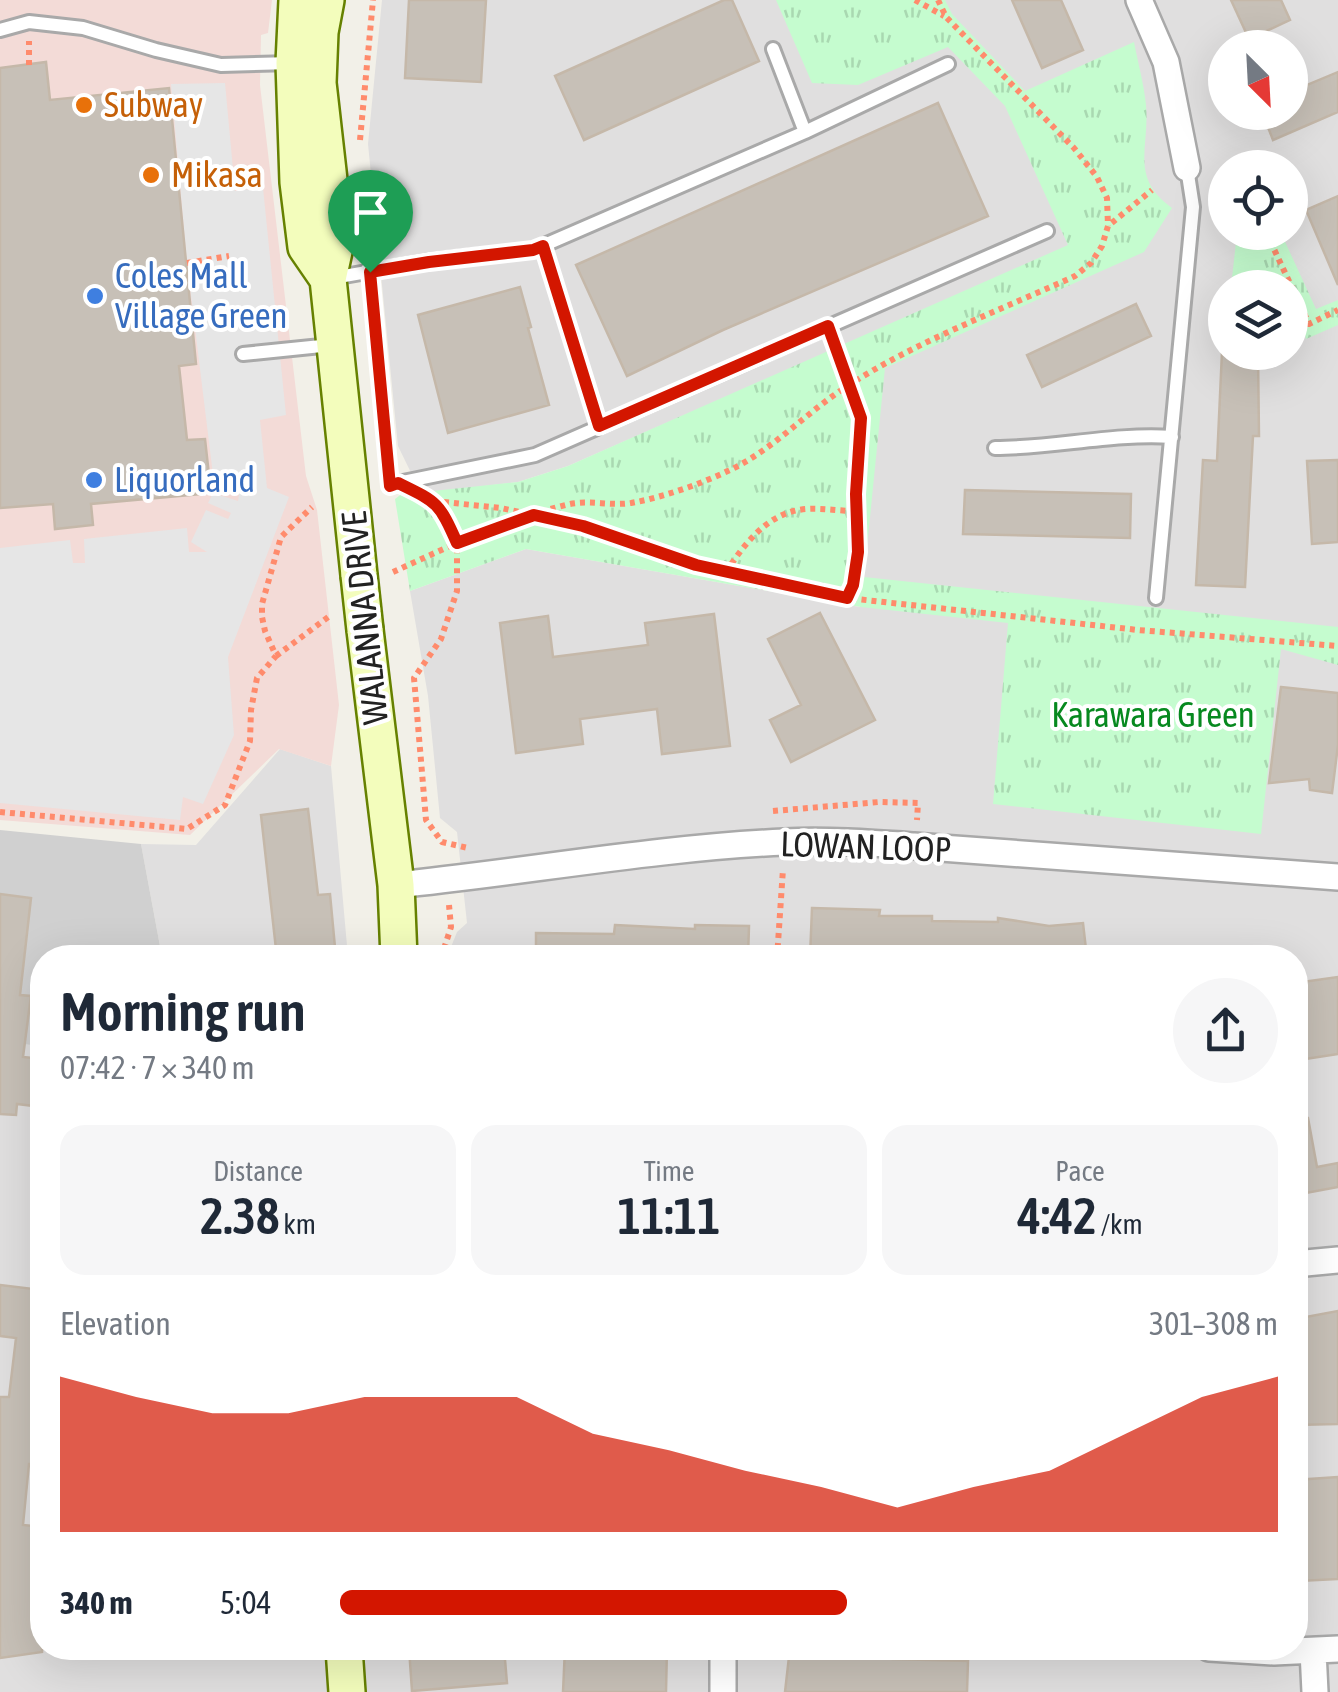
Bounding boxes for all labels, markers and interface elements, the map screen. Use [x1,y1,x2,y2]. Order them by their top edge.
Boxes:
north arrow [1208,30,1308,130]
map controls [1208,30,1308,370]
place label: Subway [104,84,203,124]
marker: Subway [73,94,95,116]
button: locate [1208,150,1308,250]
place label: Mikasa [171,154,263,194]
marker: Mikasa [140,164,162,186]
pin [328,170,413,273]
icon: arrive [343,185,398,240]
place label: Coles Mall Village Green [115,255,288,335]
button: layers [1208,270,1308,370]
marker: Coles Mall Village Green [84,285,106,307]
place label: Liquorland [114,459,255,499]
marker: Liquorland [83,469,105,491]
street label: WALANNA DRIVE [333,510,395,727]
park label: Karawara Green [1051,694,1255,734]
street label: LOWAN LOOP [780,823,952,869]
button: share [1173,978,1278,1083]
text: Morning run [60,980,306,1043]
text: 07:42 · 7 × 340 m [60,1049,254,1086]
text: Distance [213,1155,303,1187]
text: Time [643,1155,695,1187]
text: Pace [1055,1155,1105,1187]
text: 2.38 [200,1187,280,1245]
text: 11:11 [618,1187,720,1245]
text: 4:42 [1017,1187,1097,1245]
text: km [280,1208,316,1240]
text: /km [1097,1208,1143,1240]
text: Elevation [60,1305,171,1342]
text: 301–308 m [1149,1305,1278,1342]
text: 340 m [60,1584,133,1621]
text: 5:04 [220,1584,271,1621]

